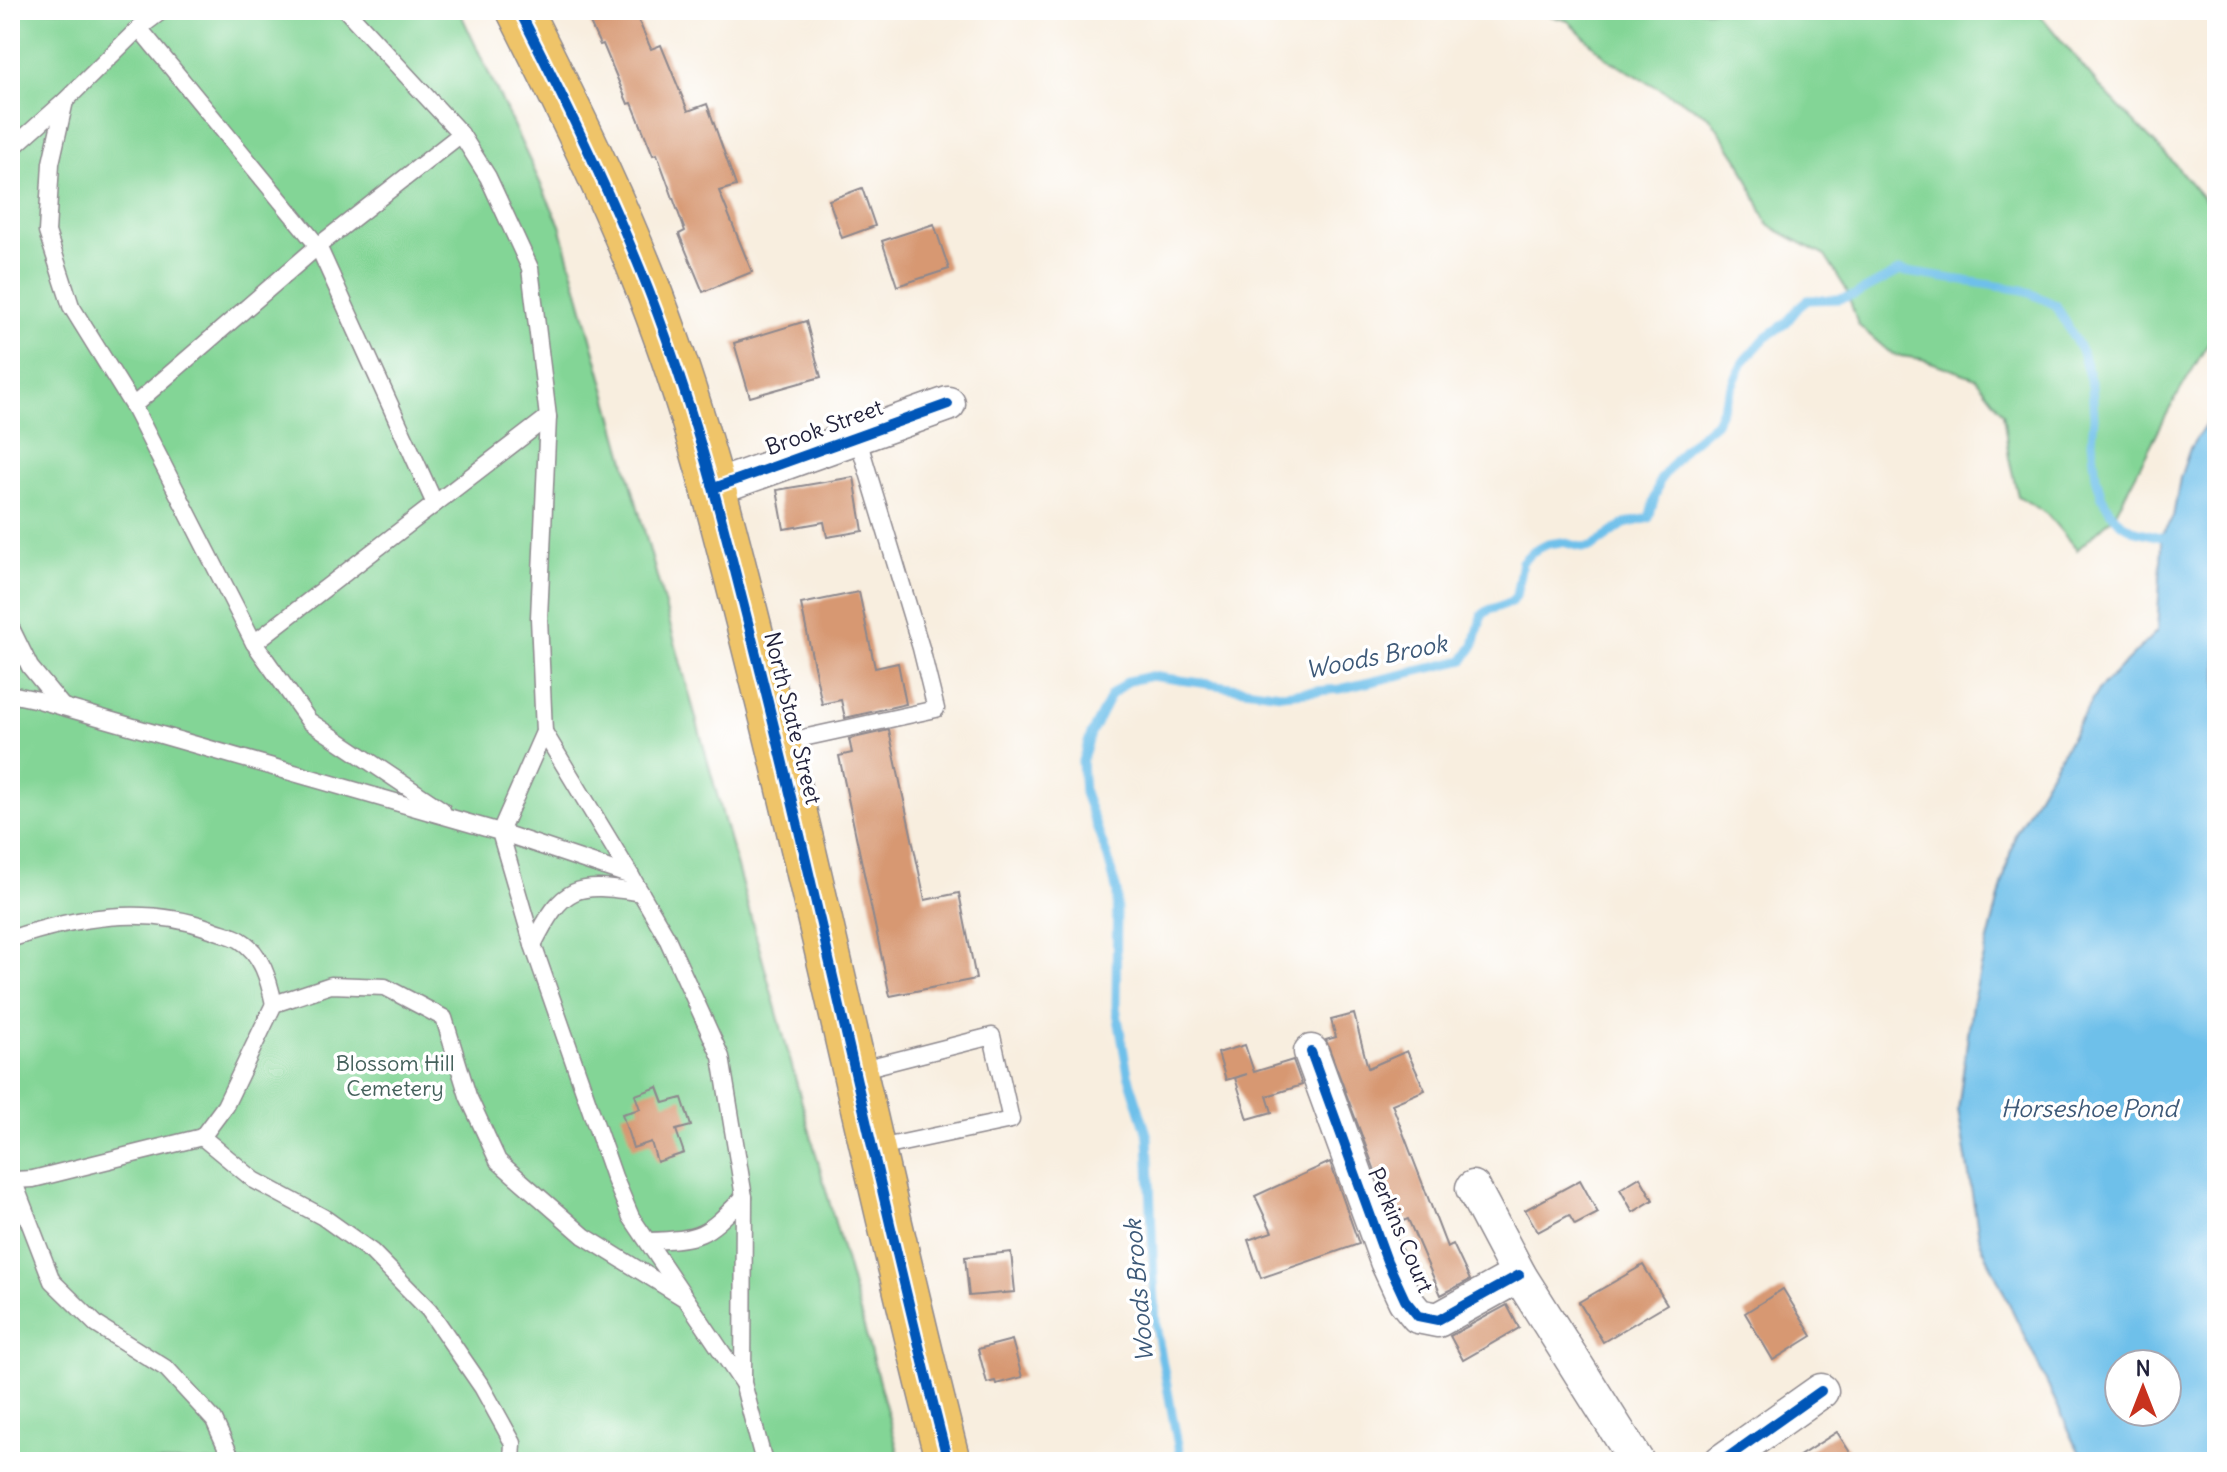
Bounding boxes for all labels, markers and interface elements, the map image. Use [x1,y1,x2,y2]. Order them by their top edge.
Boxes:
street label: Brook Street [761,393,887,461]
water label: Woods Brook [1303,627,1451,684]
street label: North State Street [758,629,828,807]
park label: Blossom Hill Cemetery [335,1049,455,1102]
water label: Horseshoe Pond [2001,1093,2180,1123]
street label: Perkins Court [1362,1163,1440,1297]
water label: Woods Brook [1117,1217,1159,1364]
north arrow [2103,1348,2183,1428]
text: N [2135,1354,2151,1382]

